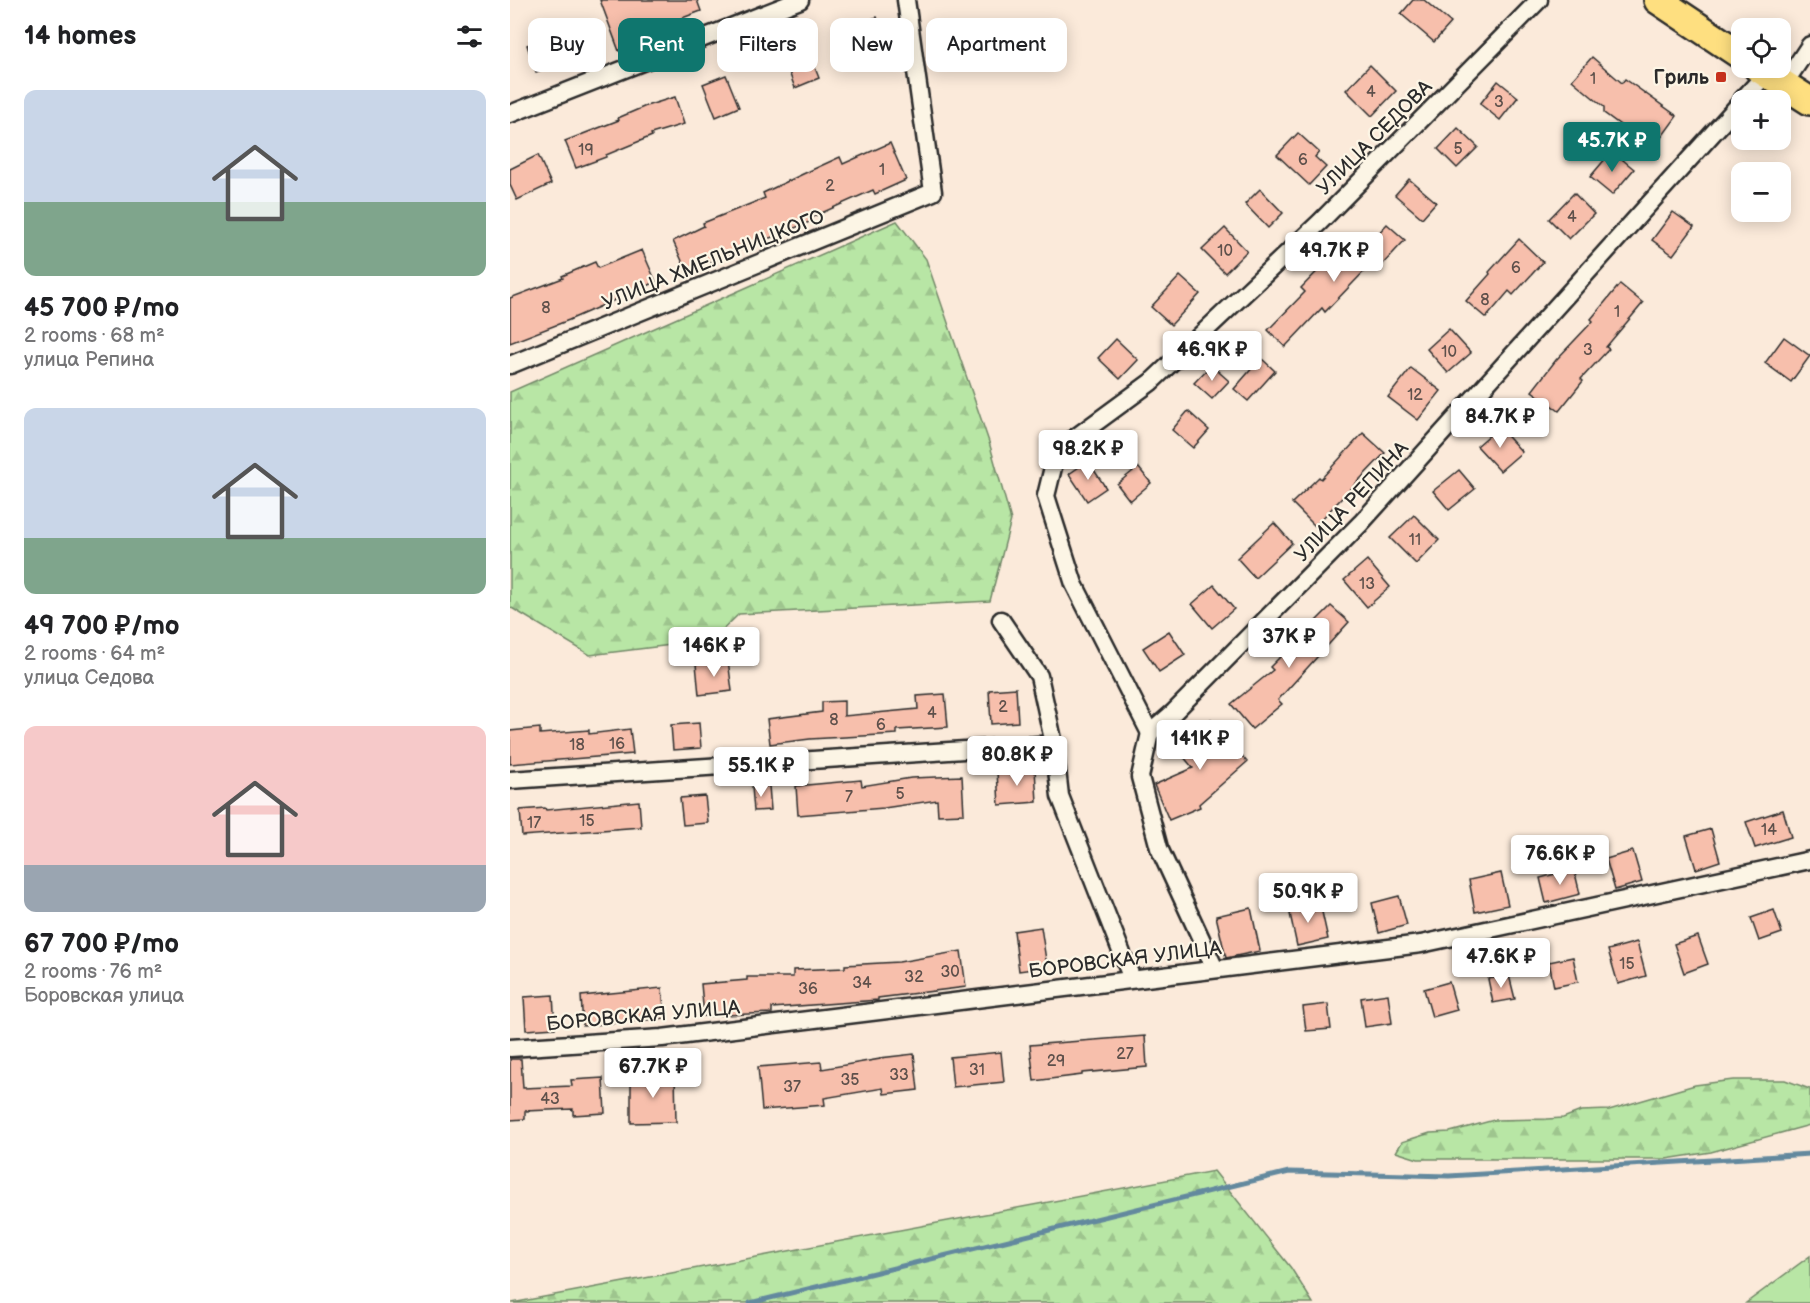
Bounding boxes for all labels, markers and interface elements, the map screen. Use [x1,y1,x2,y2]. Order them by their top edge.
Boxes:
chip: Buy [528,18,606,72]
chip: Rent [618,18,705,72]
chip: Filters [717,18,818,72]
chip: New [830,18,914,72]
chip: Apartment [926,18,1067,72]
map controls [1731,18,1791,222]
button: locate [1731,18,1791,78]
icon: filters [453,20,486,53]
text: 14 homes [24,21,136,52]
place label: Гриль [1653,66,1710,90]
house number: 1 [1590,70,1596,89]
marker: Гриль [1714,70,1728,84]
street label: УЛИЦА СЕДОВА [1312,74,1438,200]
house number: 4 [1366,83,1376,102]
button: + [1731,90,1791,150]
house number: 3 [1494,93,1504,112]
pin: 45.7K ₽ [1557,122,1667,173]
icon: home [201,129,309,237]
text: 45.7K ₽ [1577,129,1647,153]
house number: 5 [1453,140,1463,159]
house number: 19 [578,141,594,160]
house number: 6 [1298,151,1308,170]
house number: 1 [879,161,885,180]
button: − [1731,162,1791,222]
house number: 2 [825,177,835,196]
street label: УЛИЦА ХМЕЛЬНИЦКОГО [599,204,828,316]
house number: 4 [1567,208,1577,227]
pin: 49.7K ₽ [1279,232,1389,283]
text: 49.7K ₽ [1299,239,1369,263]
house number: 10 [1217,242,1233,261]
house number: 6 [1511,259,1521,278]
house number: 8 [1480,291,1490,310]
text: 45 700 ₽/mo [24,293,179,324]
house number: 8 [541,299,551,318]
house number: 1 [1614,303,1620,322]
text: 2 rooms · 68 m² [24,324,165,348]
pin: 46.9K ₽ [1157,331,1267,382]
text: 46.9K ₽ [1177,338,1247,362]
house number: 3 [1583,341,1593,360]
house number: 10 [1441,343,1457,362]
text: улица Репина [24,348,154,372]
house number: 12 [1407,386,1423,405]
pin: 84.7K ₽ [1445,398,1555,449]
text: 84.7K ₽ [1465,405,1535,429]
pin: 98.2K ₽ [1033,430,1143,481]
street label: УЛИЦА РЕПИНА [1290,436,1414,567]
text: 98.2K ₽ [1053,437,1123,461]
icon: home [201,447,309,555]
house number: 11 [1409,531,1421,550]
house number: 13 [1359,575,1375,594]
text: 49 700 ₽/mo [24,611,180,642]
pin: 37K ₽ [1247,618,1331,669]
text: 37K ₽ [1262,625,1316,649]
pin: 146K ₽ [665,627,763,678]
text: 146K ₽ [683,634,745,658]
text: 2 rooms · 64 m² [24,642,165,666]
text: улица Седова [24,666,154,690]
house number: 2 [998,698,1008,717]
house number: 4 [927,704,937,723]
house number: 8 [829,711,839,730]
house number: 6 [876,716,886,735]
pin: 141K ₽ [1151,720,1249,771]
text: 141K ₽ [1171,727,1229,751]
house number: 16 [609,735,625,754]
house number: 18 [569,736,585,755]
pin: 80.8K ₽ [962,736,1072,787]
text: 80.8K ₽ [981,743,1053,767]
pin: 55.1K ₽ [706,747,816,798]
text: 55.1K ₽ [728,754,794,778]
icon: home [201,765,309,873]
house number: 5 [895,785,905,804]
house number: 7 [845,788,853,807]
house number: 15 [579,812,595,831]
house number: 17 [527,814,541,833]
house number: 14 [1761,821,1777,840]
pin: 76.6K ₽ [1505,835,1615,886]
text: 76.6K ₽ [1525,842,1595,866]
pin: 50.9K ₽ [1253,873,1363,924]
text: 50.9K ₽ [1273,880,1343,904]
text: 67 700 ₽/mo [24,929,179,960]
street label: БОРОВСКАЯ УЛИЦА [1027,936,1224,984]
pin: 47.6K ₽ [1446,938,1556,989]
text: 47.6K ₽ [1466,945,1536,969]
house number: 15 [1619,955,1635,974]
text: 2 rooms · 76 m² [24,960,162,984]
house number: 30 [940,963,960,982]
house number: 32 [904,968,924,987]
house number: 34 [852,974,872,993]
house number: 36 [798,980,818,999]
text: Боровская улица [24,984,184,1008]
street label: БОРОВСКАЯ УЛИЦА [545,996,742,1036]
house number: 27 [1116,1045,1134,1064]
pin: 67.7K ₽ [598,1048,708,1099]
house number: 29 [1047,1052,1065,1071]
text: 67.7K ₽ [618,1055,688,1079]
house number: 31 [969,1061,985,1080]
house number: 33 [889,1066,909,1085]
house number: 35 [840,1071,860,1090]
house number: 37 [783,1078,801,1097]
house number: 43 [540,1090,560,1109]

